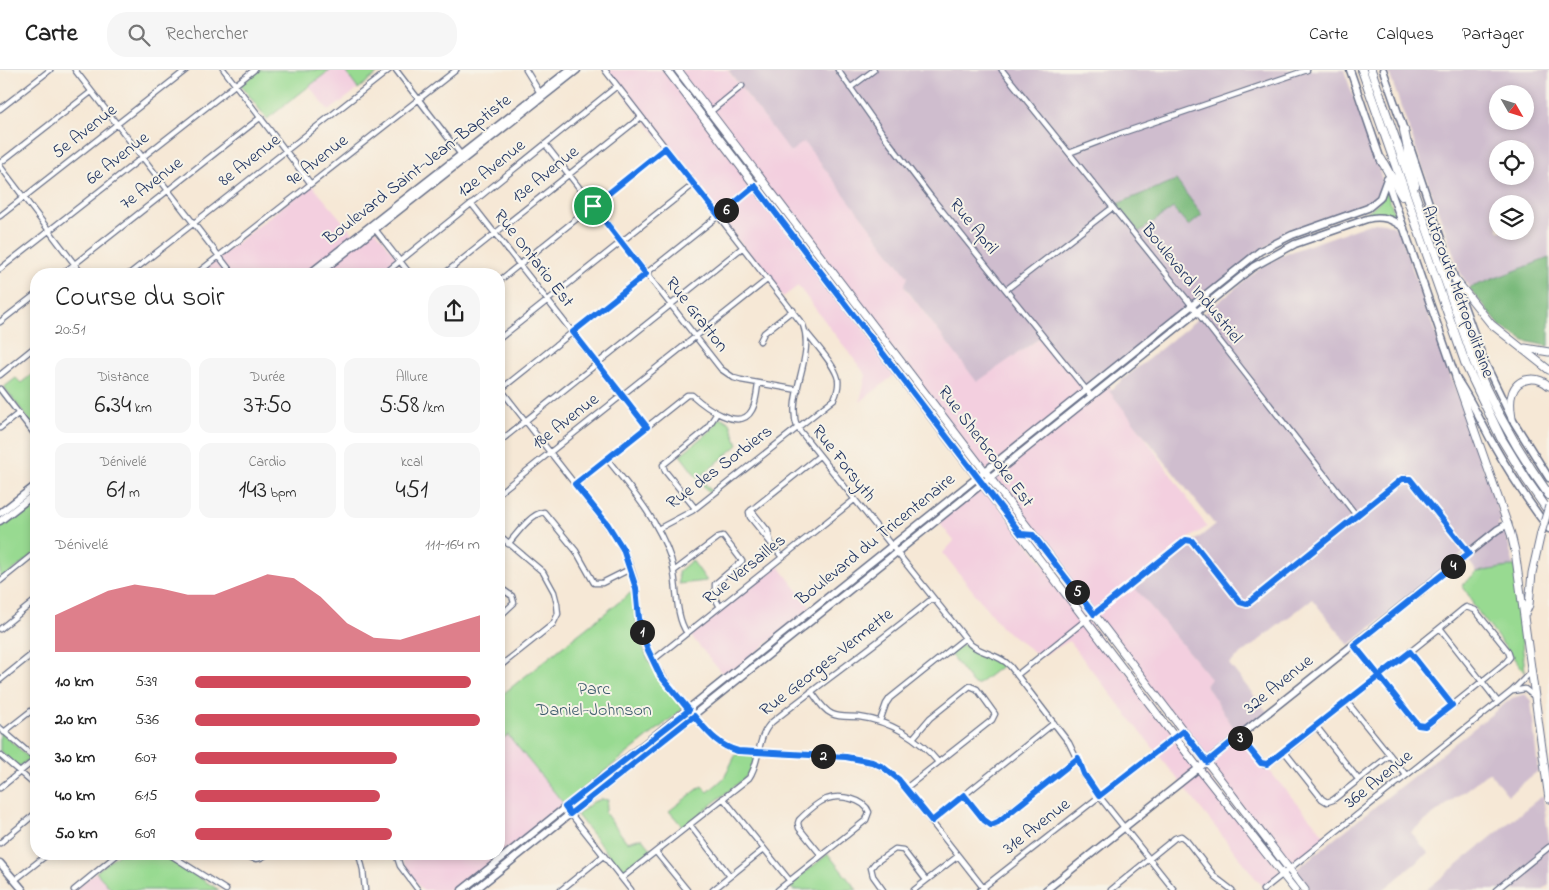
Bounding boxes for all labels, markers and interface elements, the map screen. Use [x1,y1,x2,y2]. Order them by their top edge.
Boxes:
search box [107,12,457,57]
text: Carte [25,17,77,52]
icon: search [125,21,153,49]
text: Rechercher [165,21,248,48]
text: Carte [1309,22,1348,48]
text: Calques [1376,22,1434,48]
text: Partager [1462,22,1524,48]
north arrow [1489,85,1534,130]
map controls [1489,85,1534,240]
street label: Boulevard Saint-Jean-Baptiste [318,88,518,252]
street label: 5e Avenue [47,98,124,166]
street label: 6e Avenue [81,125,156,192]
street label: 8e Avenue [213,128,288,194]
street label: 9e Avenue [282,128,355,193]
street label: 12e Avenue [452,133,532,205]
street label: 13e Avenue [507,139,586,210]
button: locate [1489,140,1534,185]
street label: 7e Avenue [115,150,190,217]
pin [572,185,614,227]
icon: arrive [579,192,607,220]
street label: Rue April [942,193,1004,261]
button: layers [1489,195,1534,240]
pin: 6 [714,198,738,222]
text: 6 [723,200,730,221]
street label: Autoroute Métropolitaine [1414,202,1501,383]
street label: Rue Ontario Est [486,204,580,314]
street label: Boulevard Industriel [1134,217,1248,350]
street label: Rue Gratton [658,272,734,358]
text: Course du soir [55,278,225,319]
button: share [428,285,480,337]
text: 20:51 [55,318,85,342]
text: Distance [97,367,149,388]
text: Durée [250,367,285,388]
text: Allure [396,367,428,388]
street label: Rue Sherbrooke Est [931,381,1039,513]
street label: 18e Avenue [527,387,606,457]
text: 6.34 [95,388,131,424]
text: 37:50 [244,388,291,424]
text: 5:58 [379,388,419,424]
text: km [131,398,152,419]
text: /km [419,398,444,419]
street label: Rue des Sorbiers [662,420,778,516]
street label: Rue Forsyth [805,420,881,508]
text: Dénivelé [100,452,147,473]
text: Cardio [249,452,286,473]
text: kcal [401,452,423,473]
street label: Boulevard du Tricentenaire [790,467,962,613]
text: 61 [107,473,125,509]
text: 143 [239,473,267,509]
text: 451 [396,473,428,509]
text: m [125,483,140,504]
text: bpm [267,483,296,504]
street label: Rue Versailles [698,528,792,612]
text: Dénivelé [55,533,108,557]
text: 111–164 m [425,533,480,557]
pin: 4 [1440,554,1466,578]
text: 4 [1451,556,1456,577]
pin: 5 [1064,580,1090,604]
text: 5 [1073,582,1082,603]
street label: Rue Georges-Vermette [755,602,901,724]
pin: 1 [630,620,654,644]
text: 1 [640,622,645,643]
street label: 32e Avenue [1239,648,1320,721]
text: 1.0 km [55,670,94,694]
text: 5:39 [135,670,157,694]
park label: Parc Daniel-Johnson [535,677,652,724]
text: 2.0 km [55,708,97,732]
text: 5:36 [135,708,159,732]
pin: 3 [1228,726,1252,750]
text: 3 [1238,728,1243,749]
pin: 2 [810,744,836,768]
street label: 36e Avenue [1339,744,1420,816]
text: 3.0 km [55,746,95,770]
text: 6:07 [135,746,157,770]
text: 2 [820,746,827,767]
text: 4.0 km [55,784,95,808]
text: 6:15 [135,784,158,808]
street label: 31e Avenue [998,792,1077,862]
text: 5.0 km [55,822,98,846]
text: 6:09 [135,822,155,846]

